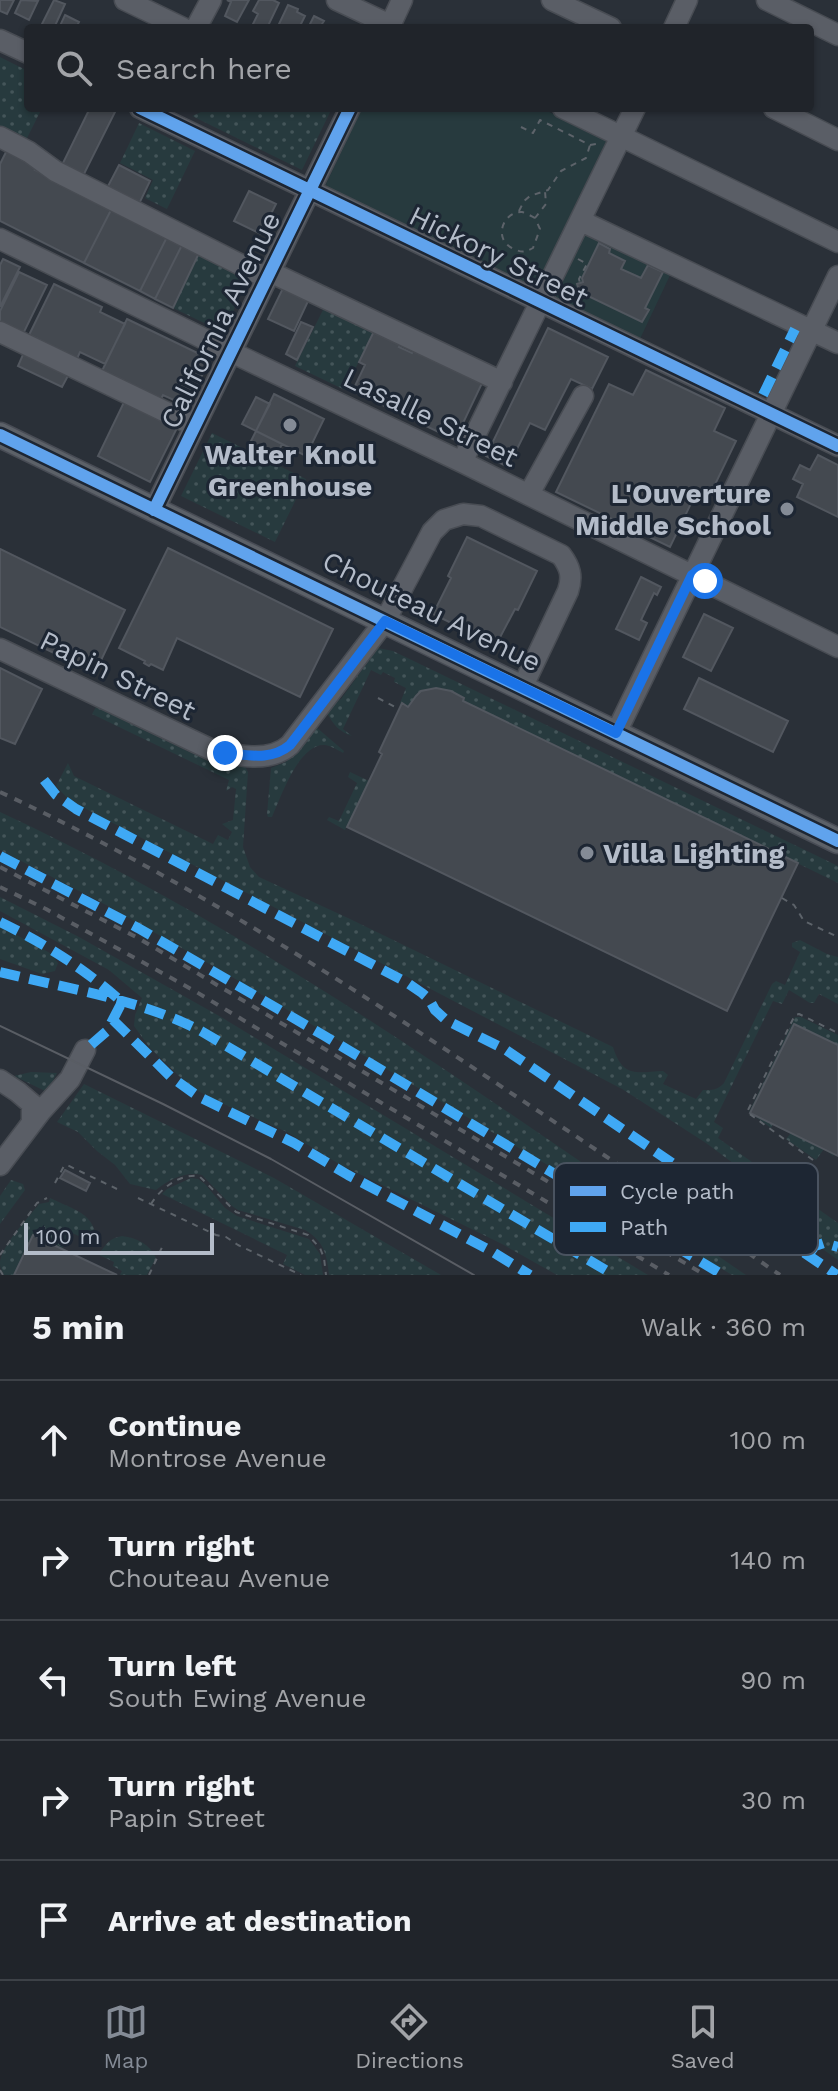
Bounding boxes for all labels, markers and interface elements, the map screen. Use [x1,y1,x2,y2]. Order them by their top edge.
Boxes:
search box [24,24,814,112]
icon: search [52,46,96,90]
text: Search here [116,51,292,86]
street label: Hickory Street [404,199,594,314]
street label: California Avenue [154,206,287,434]
street label: Lasalle Street [338,361,524,474]
marker: Walter Knoll Greenhouse [281,416,299,434]
place label: Walter Knoll Greenhouse [204,438,377,503]
place label: L'Ouverture Middle School [575,477,772,542]
marker: L'Ouverture Middle School [778,500,796,518]
street label: Chouteau Avenue [317,544,546,679]
route start [687,563,723,599]
street label: Papin Street [35,624,201,727]
route end [207,735,243,771]
place label: Villa Lighting [603,837,784,870]
marker: Villa Lighting [578,844,596,862]
legend [554,1163,818,1255]
text: Cycle path [620,1179,734,1204]
text: Path [620,1215,668,1240]
scale bar [24,1219,214,1255]
text: 100 m [36,1224,100,1249]
text: 5 min [32,1307,125,1347]
text: Walk · 360 m [641,1312,806,1342]
text: Continue [108,1408,241,1443]
icon: ahead [32,1418,76,1462]
text: 100 m [730,1425,806,1455]
text: Montrose Avenue [108,1443,327,1473]
text: Turn right [108,1528,254,1563]
icon: right [32,1538,76,1582]
text: 140 m [730,1545,806,1575]
text: Chouteau Avenue [108,1563,330,1593]
text: Turn left [108,1648,236,1683]
icon: left [32,1658,76,1702]
text: 90 m [740,1665,806,1695]
text: South Ewing Avenue [108,1683,366,1713]
text: Turn right [108,1768,254,1803]
icon: right [32,1778,76,1822]
text: 30 m [741,1785,806,1815]
text: Papin Street [108,1803,265,1833]
icon: arrive [32,1898,76,1942]
text: Arrive at destination [108,1903,412,1938]
tab: Map [103,2000,148,2073]
tab: Directions [355,2000,464,2073]
tab: Saved [671,2000,735,2073]

